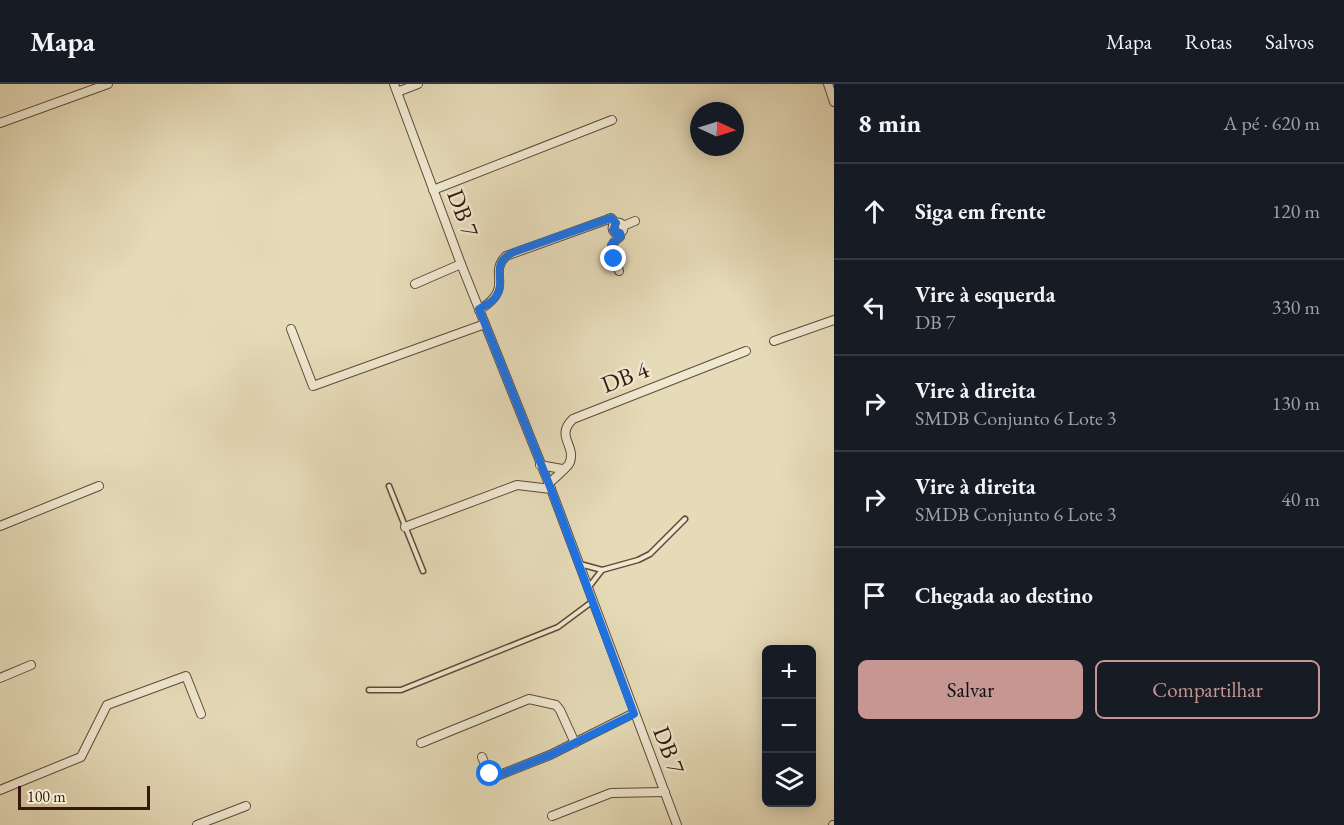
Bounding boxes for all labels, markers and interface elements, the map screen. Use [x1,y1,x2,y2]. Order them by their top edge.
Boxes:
text: Mapa [30,23,95,59]
text: Mapa [1106,28,1152,55]
text: Rotas [1185,28,1232,55]
text: Salvos [1265,28,1314,55]
north arrow [690,102,744,156]
text: 8 min [858,106,921,140]
text: A pé · 620 m [1224,110,1320,136]
street label: DB 7 [440,185,487,241]
icon: ahead [858,195,891,228]
text: Siga em frente [915,197,1046,226]
text: 120 m [1272,198,1320,224]
route end [600,245,626,271]
text: Vire à esquerda [915,280,1055,309]
icon: left [858,291,891,324]
text: 330 m [1272,294,1320,320]
text: DB 7 [915,309,955,335]
street label: DB 4 [597,353,653,400]
text: Vire à direita [915,376,1036,405]
icon: right [858,387,891,420]
text: 130 m [1272,390,1320,416]
text: SMDB Conjunto 6 Lote 3 [915,405,1116,431]
text: Vire à direita [915,472,1036,501]
icon: right [858,483,891,516]
text: 40 m [1281,486,1320,512]
text: SMDB Conjunto 6 Lote 3 [915,501,1116,527]
icon: arrive [858,579,891,612]
text: Chegada ao destino [915,581,1093,610]
map controls [762,645,816,807]
button: + [762,645,816,699]
button: Salvar [858,660,1083,719]
button: Compartilhar [1095,660,1320,719]
button: − [762,699,816,753]
street label: DB 7 [646,722,693,778]
button: layers [762,753,816,807]
route start [476,760,502,786]
scale bar [18,783,150,810]
text: 100 m [27,786,66,807]

